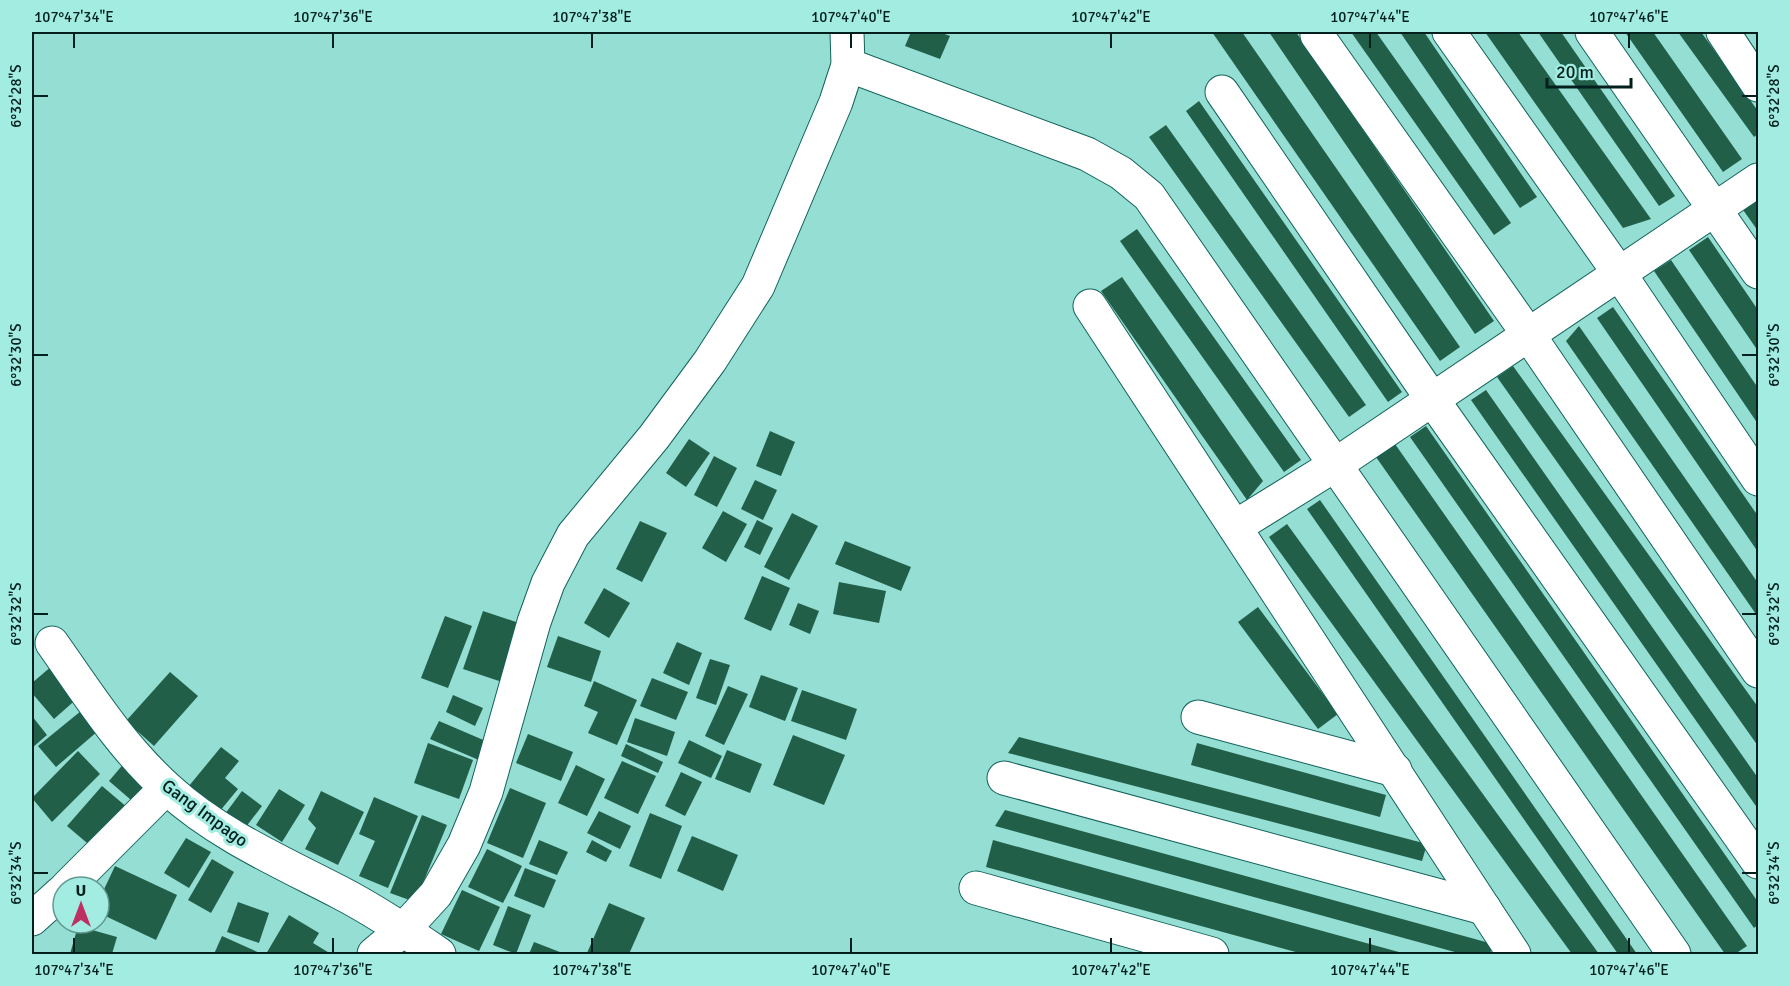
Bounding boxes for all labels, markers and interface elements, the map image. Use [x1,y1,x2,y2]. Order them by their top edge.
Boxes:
text: 107°47'34"E [34,8,114,26]
text: 107°47'36"E [293,8,373,26]
text: 107°47'38"E [552,8,632,26]
text: 107°47'40"E [811,8,891,26]
text: 107°47'42"E [1071,8,1151,26]
text: 107°47'44"E [1330,8,1410,26]
text: 107°47'46"E [1589,8,1669,26]
scale bar [1547,51,1631,89]
text: 20 m [1556,61,1594,83]
text: 6°32'28"S [7,64,25,128]
text: 6°32'28"S [1765,64,1783,128]
text: 6°32'30"S [7,323,25,387]
text: 6°32'30"S [1765,323,1783,387]
text: 6°32'32"S [7,582,25,646]
text: 6°32'32"S [1765,582,1783,646]
street label: Gang Impago [158,774,252,852]
text: 6°32'34"S [7,841,25,905]
text: 6°32'34"S [1765,841,1783,905]
north arrow [51,875,111,935]
text: U [76,881,86,901]
text: 107°47'34"E [34,961,114,979]
text: 107°47'36"E [293,961,373,979]
text: 107°47'38"E [552,961,632,979]
text: 107°47'40"E [811,961,891,979]
text: 107°47'42"E [1071,961,1151,979]
text: 107°47'44"E [1330,961,1410,979]
text: 107°47'46"E [1589,961,1669,979]

